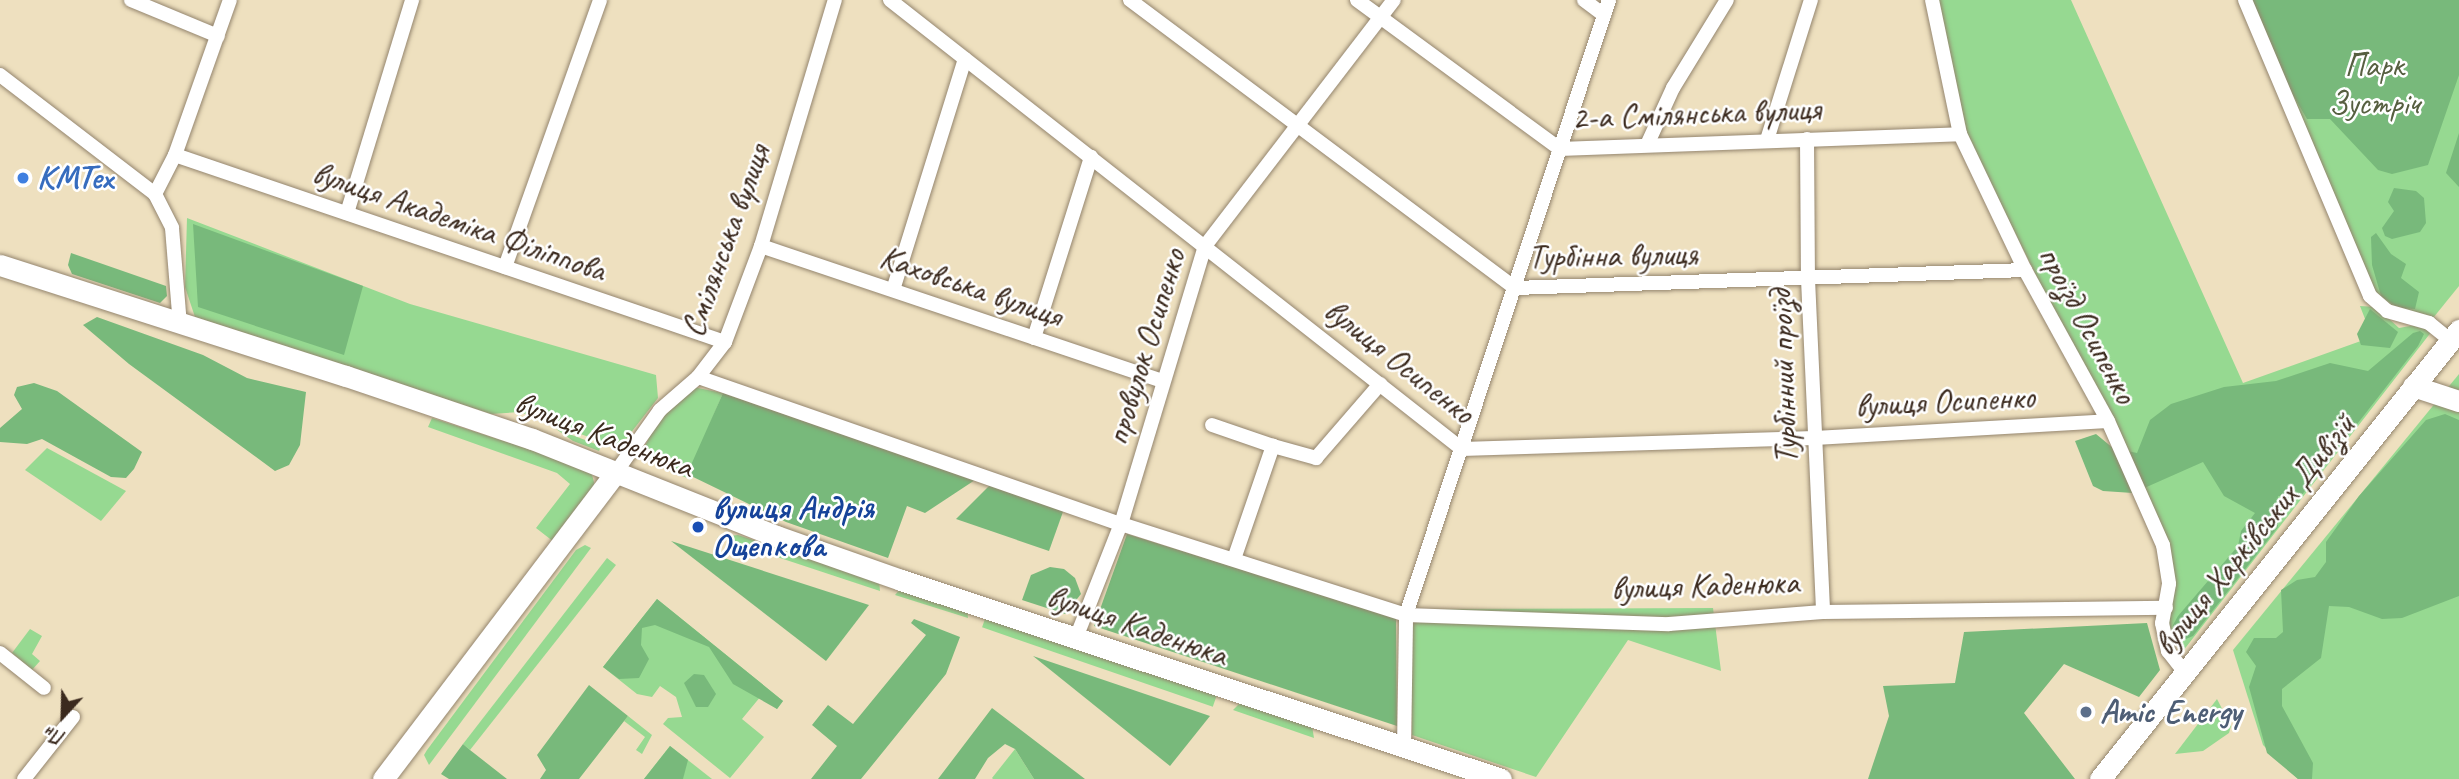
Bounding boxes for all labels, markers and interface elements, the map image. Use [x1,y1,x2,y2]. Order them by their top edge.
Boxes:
park label: Парк Зустріч [2329,46,2419,124]
street label: 2-а Смілянська вулиця [1570,90,1822,138]
street label: Смілянська вулиця [673,139,779,343]
street label: вулиця Академіка Філіппова [307,153,611,291]
place label: KMTex [37,158,113,198]
marker: KMTex [15,170,31,186]
street label: Турбінна вулиця [1528,235,1698,277]
street label: Каховська вулиця [875,238,1067,336]
street label: проїзд Осипенко [2029,240,2145,410]
street label: провулок Осипенко [1097,244,1195,450]
street label: Турбінний проїзд [1761,289,1807,465]
street label: вулиця Осипенко [1316,291,1482,433]
street label: вулиця Осипенко [1854,378,2036,426]
street label: вулиця Каденюка [509,383,699,487]
street label: вулиця Харківських Дивізій [2146,407,2364,663]
place label: вулиця Андрія Ощепкова [712,488,874,566]
marker: вулиця Андрія Ощепкова [690,519,706,535]
street label: вулиця Каденюка [1610,563,1800,609]
street label: вулиця Каденюка [1042,577,1232,675]
north arrow [28,681,98,751]
place label: Amic Energy [2100,692,2241,732]
marker: Amic Energy [2078,704,2094,720]
text: Пн [41,721,69,750]

